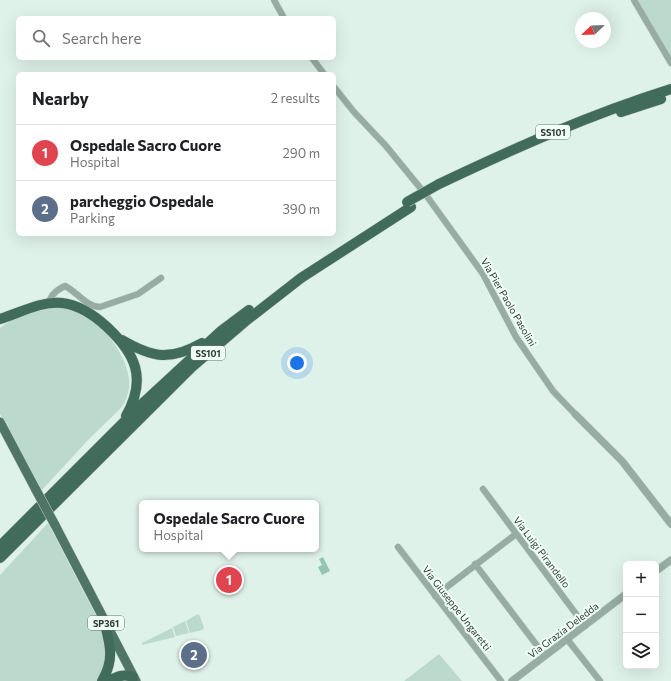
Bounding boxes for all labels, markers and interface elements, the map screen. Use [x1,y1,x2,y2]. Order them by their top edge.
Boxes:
north arrow [575,12,611,48]
search box [16,16,336,60]
icon: search [30,27,52,49]
text: Search here [62,29,141,47]
text: Nearby [32,88,89,109]
text: 2 results [271,90,320,106]
road number: SS101 [536,125,570,139]
text: Ospedale Sacro Cuore [70,136,221,154]
text: 1 [42,145,48,161]
text: 290 m [283,145,320,161]
text: Hospital [70,154,120,170]
text: parcheggio Ospedale [70,192,214,210]
text: 2 [41,201,49,217]
text: 390 m [282,201,320,217]
text: Parking [70,210,115,226]
street label: Via Pier Paolo Pasolini [479,256,539,348]
road number: SS101 [191,346,225,360]
your location [287,353,307,373]
popup [139,500,319,552]
text: Ospedale Sacro Cuore [153,509,305,527]
street label: Via Luigi Pirandello [511,514,573,590]
text: Hospital [153,527,203,543]
map controls [623,561,659,669]
button: + [623,561,659,597]
street label: Via Giuseppe Ungaretti [420,563,494,653]
pin: 1 [216,565,242,595]
button: − [623,597,659,633]
street label: Via Grazia Deledda [525,600,601,660]
road number: SP361 [88,616,124,630]
button: layers [623,633,659,669]
pin: 2 [181,640,207,670]

